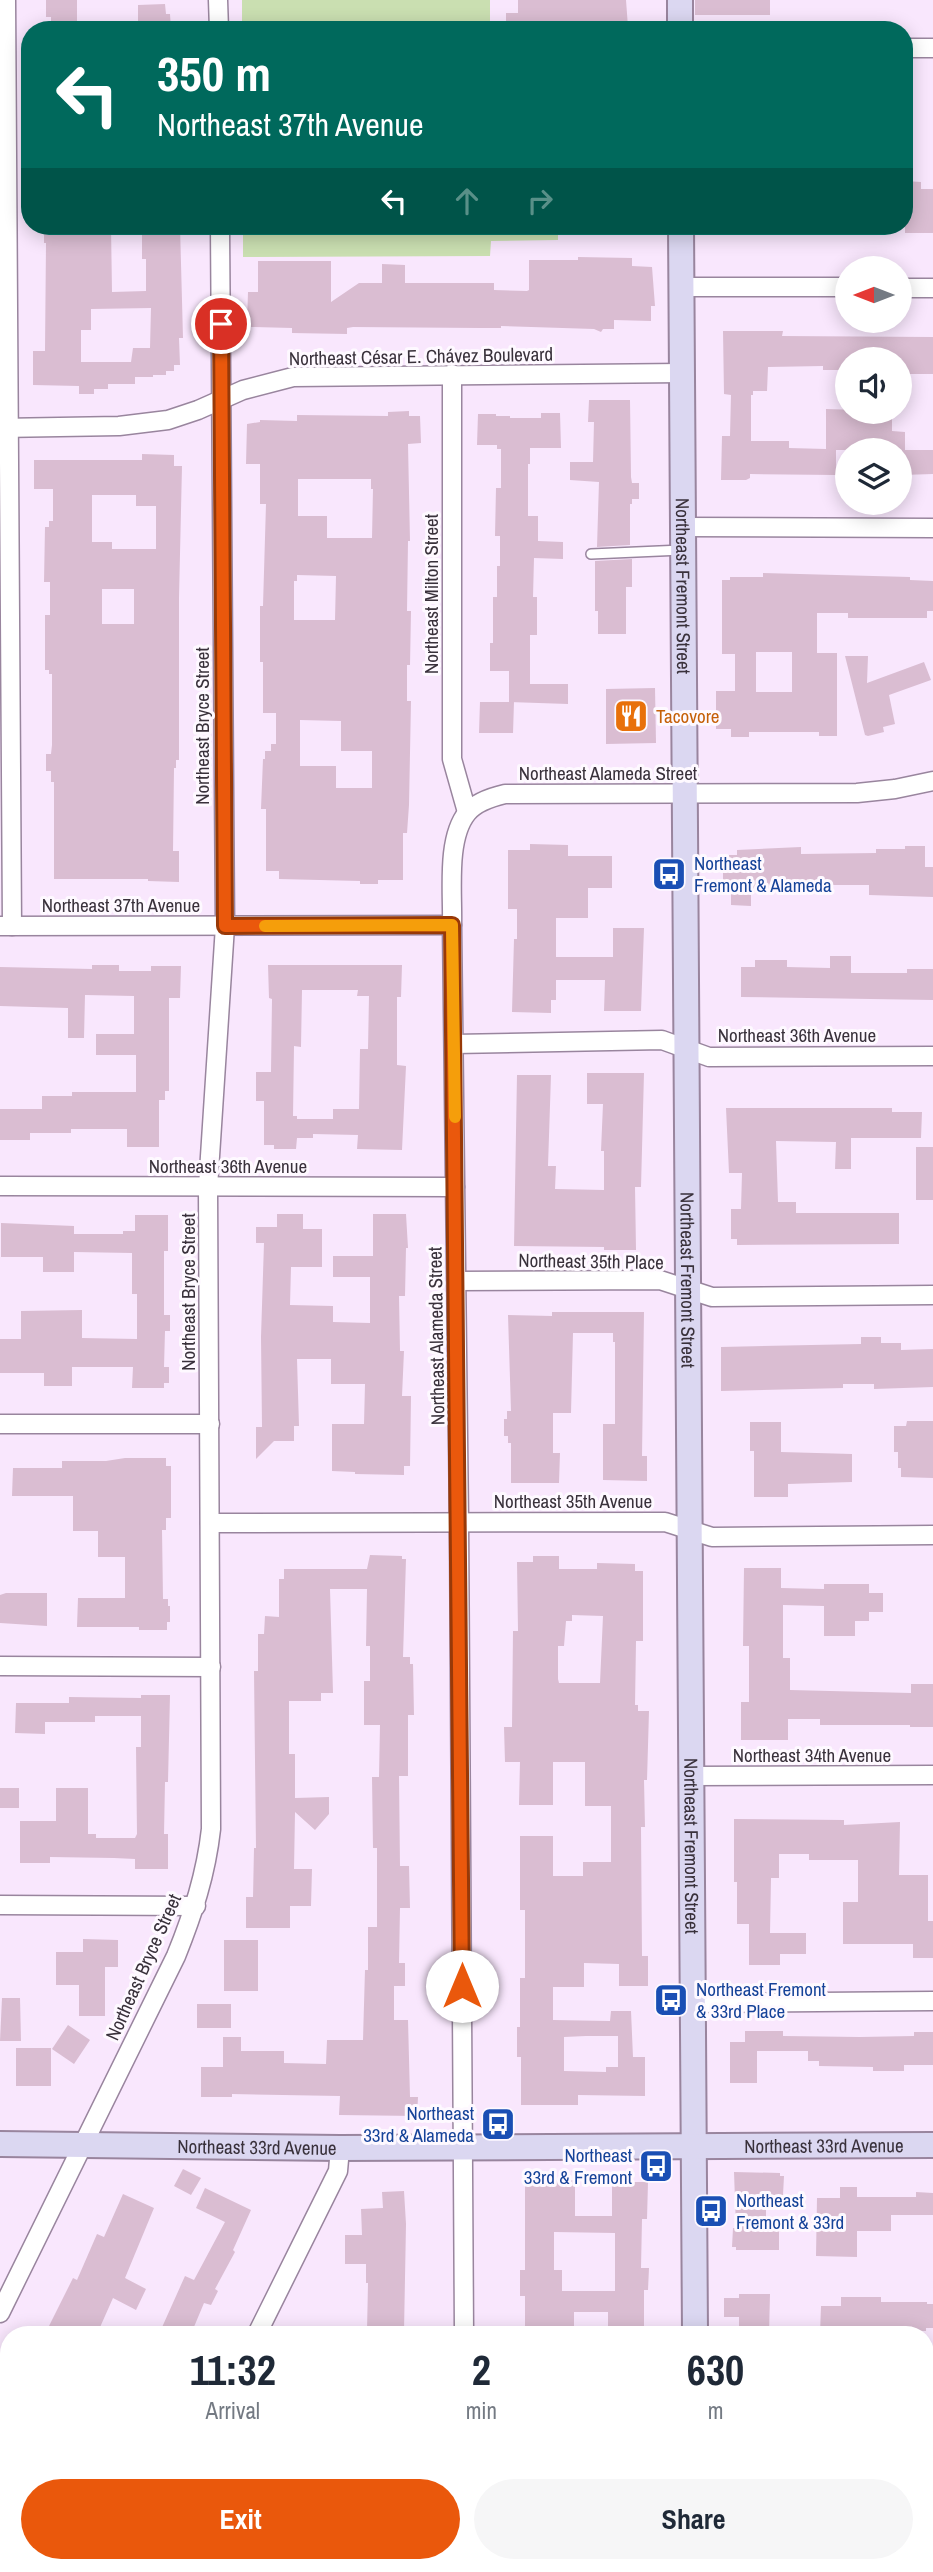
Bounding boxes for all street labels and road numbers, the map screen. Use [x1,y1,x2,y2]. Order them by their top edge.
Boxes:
street label: Northeast César E. Chávez Boulevard [289,341,553,371]
street label: Northeast Fremont Street [670,498,697,675]
street label: Northeast Milton Street [418,513,444,674]
street label: Northeast Bryce Street [189,647,215,805]
street label: Northeast Alameda Street [519,760,698,786]
street label: Northeast 37th Avenue [42,892,200,918]
street label: Northeast 36th Avenue [718,1022,876,1048]
street label: Northeast 36th Avenue [149,1153,307,1179]
street label: Northeast Fremont Street [674,1192,702,1369]
street label: Northeast Bryce Street [175,1213,201,1371]
street label: Northeast Alameda Street [421,1246,451,1425]
street label: Northeast 35th Place [518,1247,664,1275]
street label: Northeast 35th Avenue [494,1488,652,1514]
street label: Northeast 34th Avenue [733,1742,891,1768]
street label: Northeast Fremont Street [678,1758,705,1935]
street label: Northeast Bryce Street [99,1889,187,2044]
street label: Northeast 33rd Avenue [744,2132,904,2159]
street label: Northeast 33rd Avenue [177,2133,337,2161]

